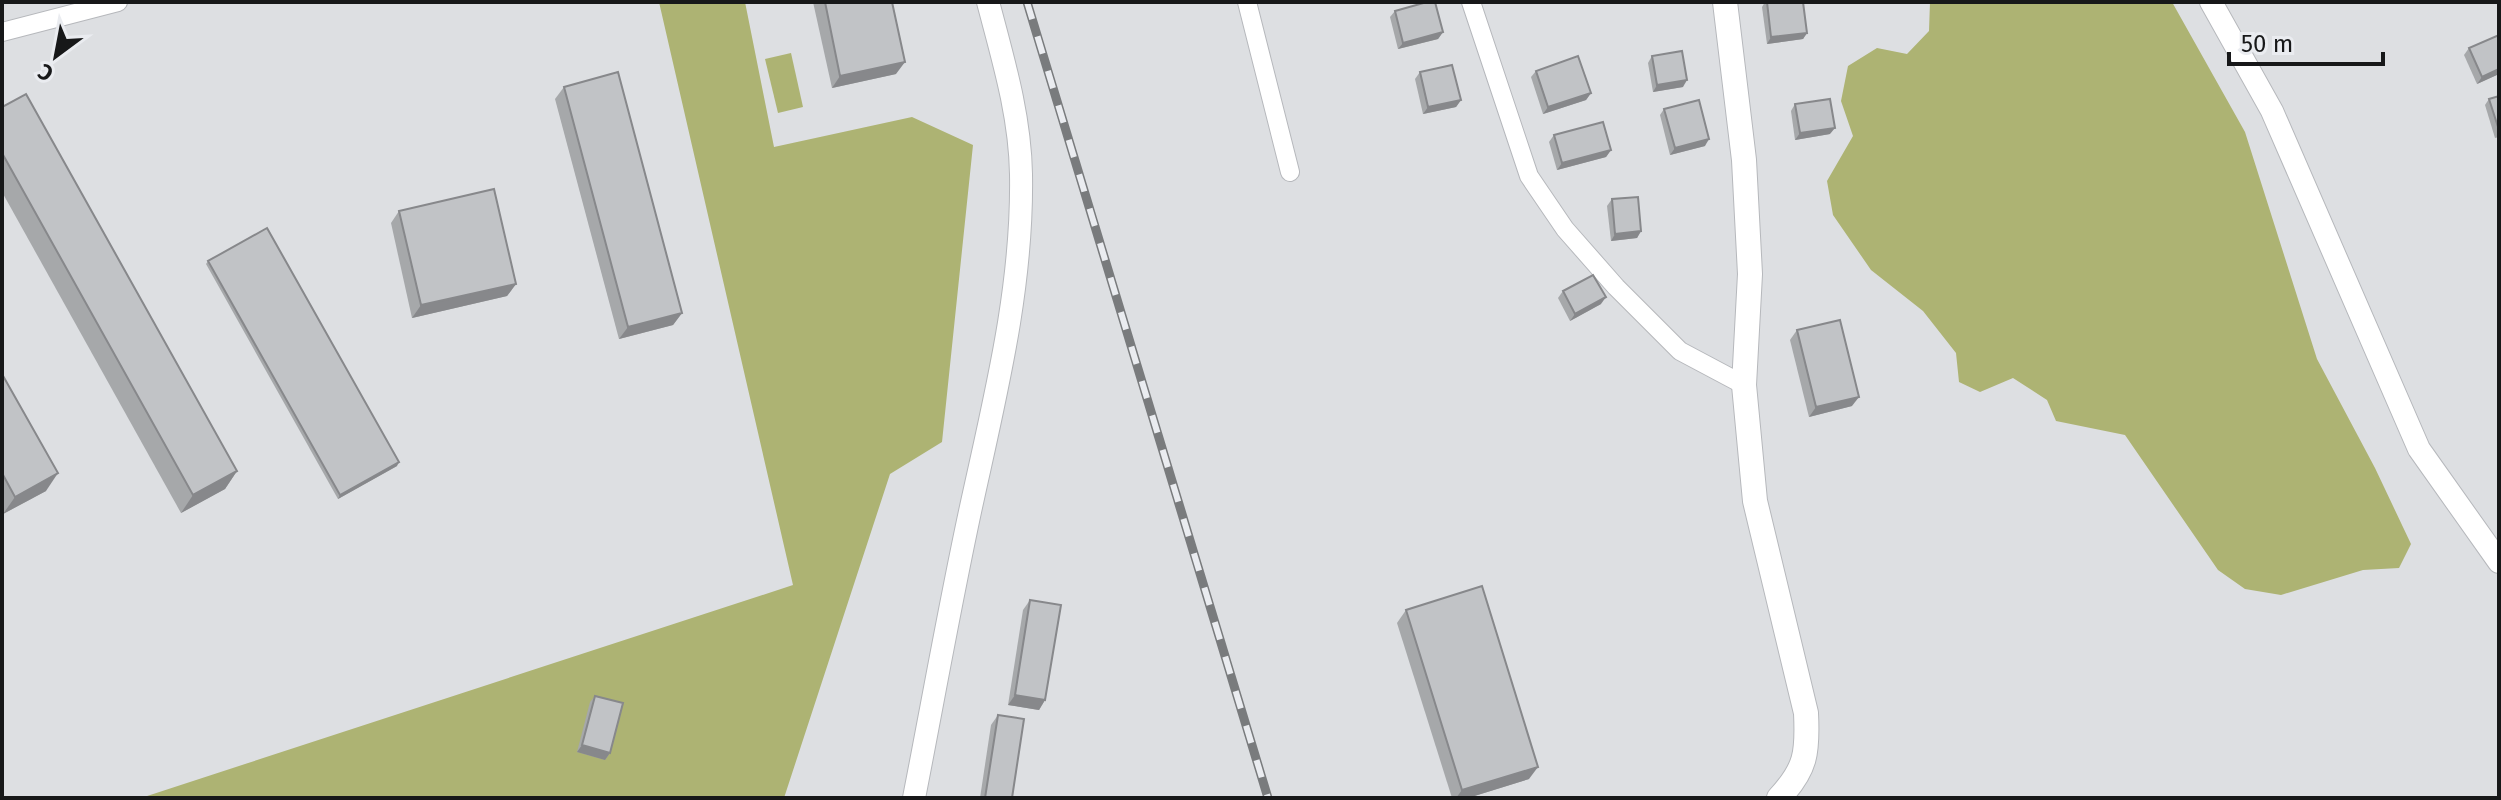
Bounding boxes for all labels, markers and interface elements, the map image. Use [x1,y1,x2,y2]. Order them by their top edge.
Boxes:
north arrow [16,16,96,96]
scale bar [2229,16,2383,66]
text: 50 m [2241,30,2293,58]
text: С [33,58,58,87]

